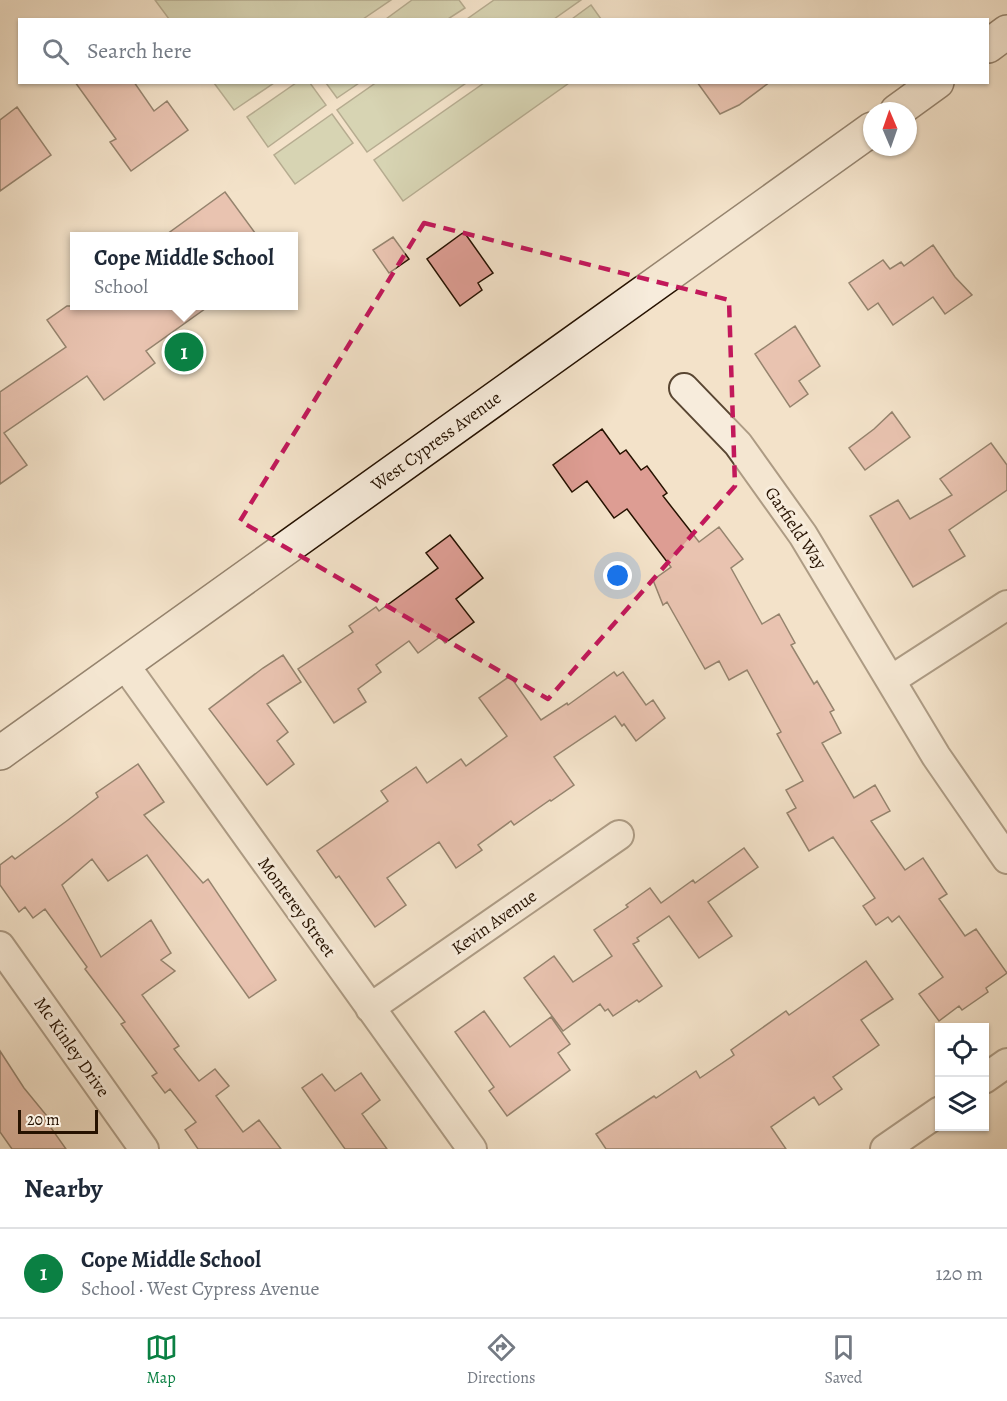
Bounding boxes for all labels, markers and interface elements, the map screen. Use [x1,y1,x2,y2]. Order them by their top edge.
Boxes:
search box [18,18,989,84]
icon: search [39,35,72,68]
text: Search here [87,36,192,66]
north arrow [863,102,917,156]
popup [70,232,298,310]
text: Cope Middle School [94,243,274,273]
text: School [94,273,148,300]
pin: 1 [164,330,204,374]
street label: West Cypress Avenue [365,386,506,497]
street label: Garfield Way [760,482,833,575]
your location [603,561,632,590]
street label: Monterey Street [253,852,342,962]
street label: Kevin Avenue [447,884,541,960]
street label: Mc Kinley Drive [29,992,115,1102]
map controls [935,1023,989,1131]
button: locate [935,1023,989,1077]
button: layers [935,1077,989,1131]
scale bar [18,1107,98,1134]
text: 20 m [27,1109,60,1131]
text: Nearby [24,1171,103,1206]
text: Cope Middle School [81,1245,261,1275]
text: 1 [40,1260,47,1287]
text: 120 m [935,1260,983,1287]
text: School · West Cypress Avenue [81,1275,320,1302]
tab: Map [145,1331,178,1389]
tab: Directions [467,1331,535,1389]
tab: Saved [824,1331,862,1389]

